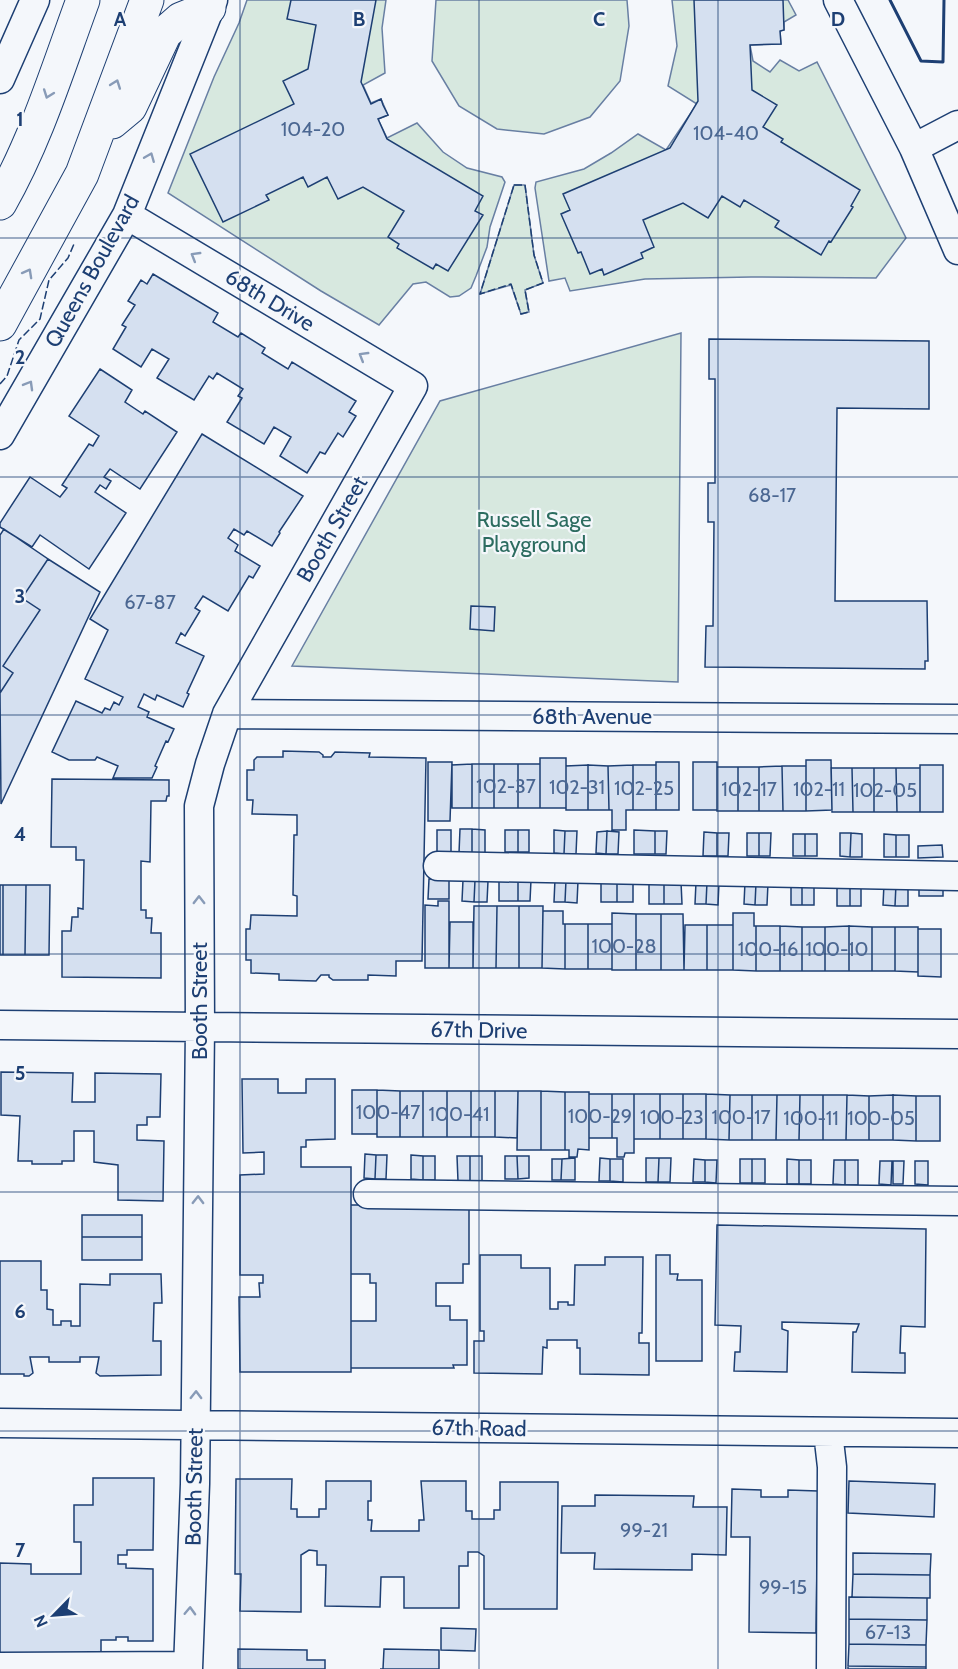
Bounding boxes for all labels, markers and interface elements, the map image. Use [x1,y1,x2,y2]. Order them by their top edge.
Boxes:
text: A [114,7,127,31]
text: B [353,7,365,31]
text: C [593,7,605,31]
text: D [831,7,845,31]
one-way arrow [108,79,121,90]
one-way arrow [43,88,56,99]
text: 1 [16,107,24,131]
house number: 104-20 [281,117,345,141]
house number: 104-40 [693,121,759,145]
one-way arrow [143,152,155,163]
street label: Queens Boulevard [39,190,145,352]
one-way arrow [191,251,201,263]
street label: 68th Drive [220,263,320,337]
one-way arrow [21,269,32,279]
text: 2 [15,345,25,369]
one-way arrow [359,351,369,363]
one-way arrow [22,381,33,391]
street label: Booth Street [291,471,373,587]
house number: 68-17 [748,483,796,507]
park label: Russell Sage Playground [477,506,591,558]
text: 3 [15,584,25,608]
house number: 67-87 [124,590,176,614]
street label: 68th Avenue [532,703,652,730]
house number: 102-37 [476,774,536,798]
house number: 102-31 [549,775,605,799]
house number: 102-25 [614,776,674,800]
house number: 102-17 [721,777,777,801]
house number: 102-11 [793,777,845,801]
house number: 102-05 [853,778,917,802]
text: 4 [14,822,26,846]
one-way arrow [193,895,205,904]
house number: 100-28 [591,934,657,958]
house number: 100-16 [738,937,798,961]
house number: 100-10 [805,937,869,961]
street label: Booth Street [186,941,213,1060]
street label: 67th Drive [430,1016,528,1044]
text: 5 [15,1061,25,1085]
house number: 100-47 [356,1100,420,1124]
house number: 100-41 [429,1102,490,1126]
house number: 100-29 [568,1104,632,1128]
house number: 100-23 [640,1105,704,1129]
house number: 100-17 [711,1105,771,1129]
house number: 100-11 [783,1106,839,1130]
house number: 100-05 [847,1106,915,1130]
one-way arrow [192,1195,204,1204]
text: 6 [14,1299,26,1323]
one-way arrow [190,1390,202,1399]
street label: 67th Road [431,1414,527,1442]
street label: Booth Street [179,1427,209,1546]
house number: 99-21 [620,1518,668,1542]
text: 7 [15,1538,26,1562]
house number: 99-15 [759,1575,807,1599]
north arrow [24,1585,84,1645]
one-way arrow [183,1606,196,1615]
text: N [30,1612,52,1630]
house number: 67-13 [865,1620,911,1644]

